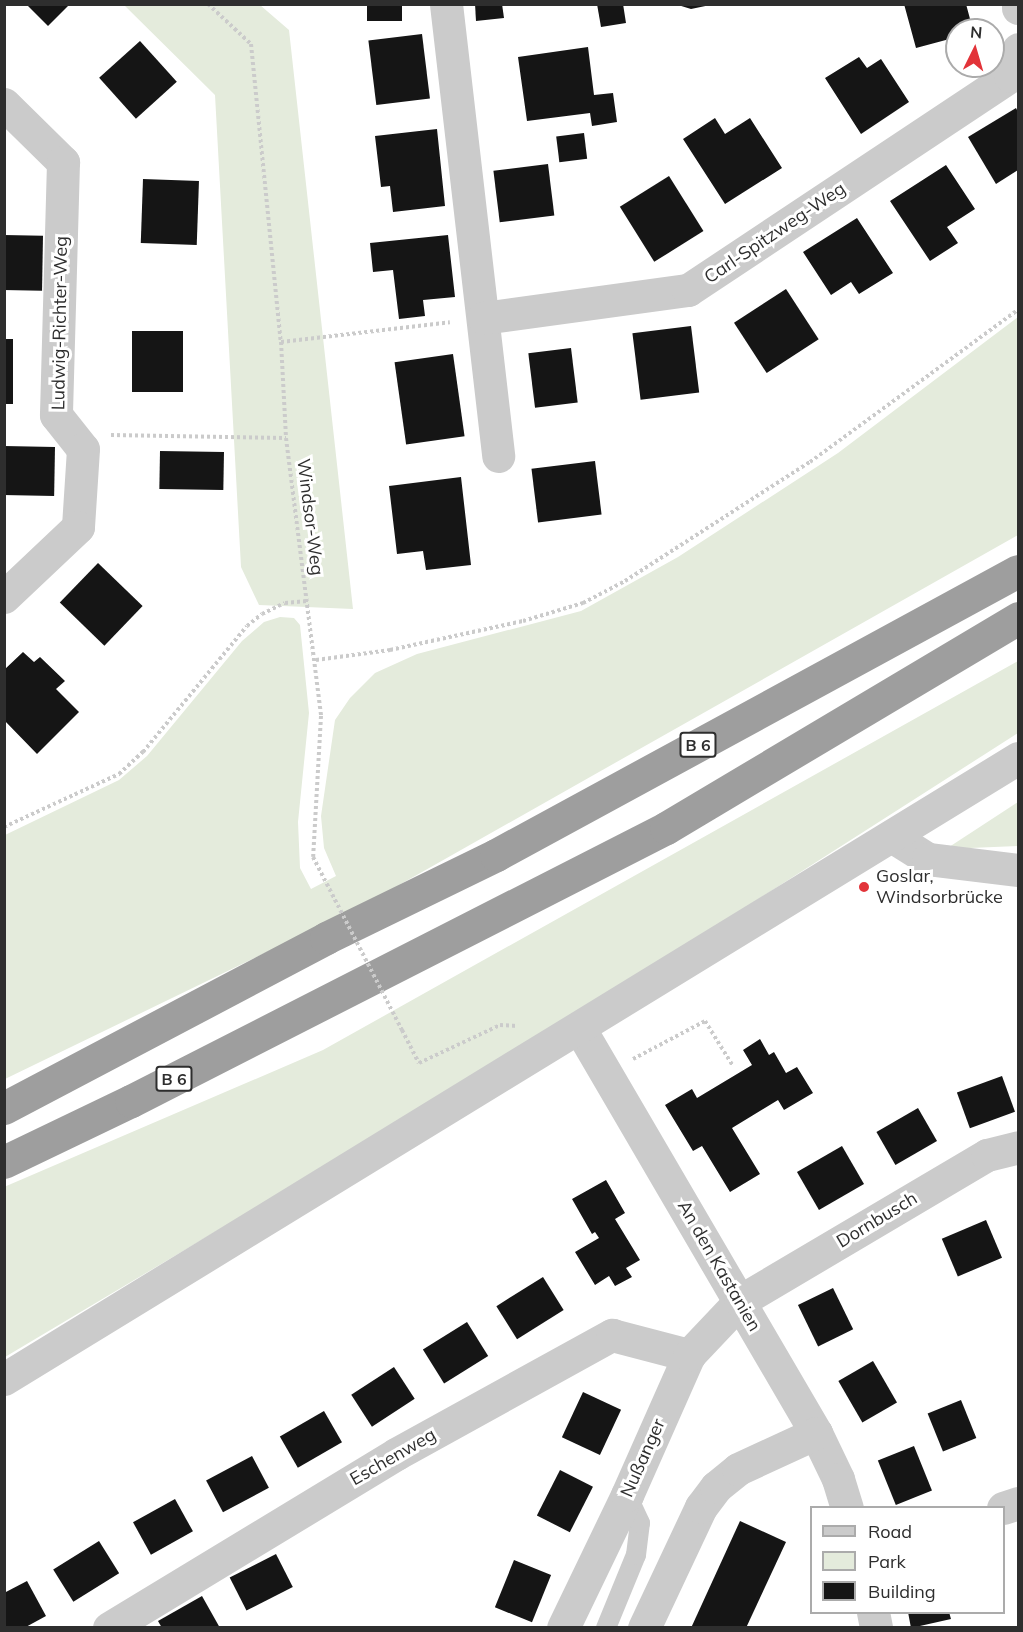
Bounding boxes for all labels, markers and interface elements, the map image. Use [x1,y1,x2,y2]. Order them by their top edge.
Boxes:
north arrow [945,18,1005,78]
text: N [969,22,983,43]
street label: Carl-Spitzweg-Weg [700,178,850,288]
street label: Ludwig-Richter-Weg [48,236,72,410]
street label: Windsor-Weg [292,457,328,577]
road number: B 6 [678,732,718,758]
place label: Goslar, Windsorbrücke [876,866,1003,908]
marker: Goslar, Windsorbrücke [857,880,871,894]
road number: B 6 [154,1066,194,1092]
street label: Dornbusch [833,1187,921,1253]
street label: An den Kastanien [673,1197,765,1335]
street label: Nußanger [616,1415,670,1501]
street label: Eschenweg [346,1424,440,1490]
legend [810,1506,1005,1614]
text: Road [868,1520,912,1543]
text: Park [868,1550,906,1573]
text: Building [868,1580,936,1603]

